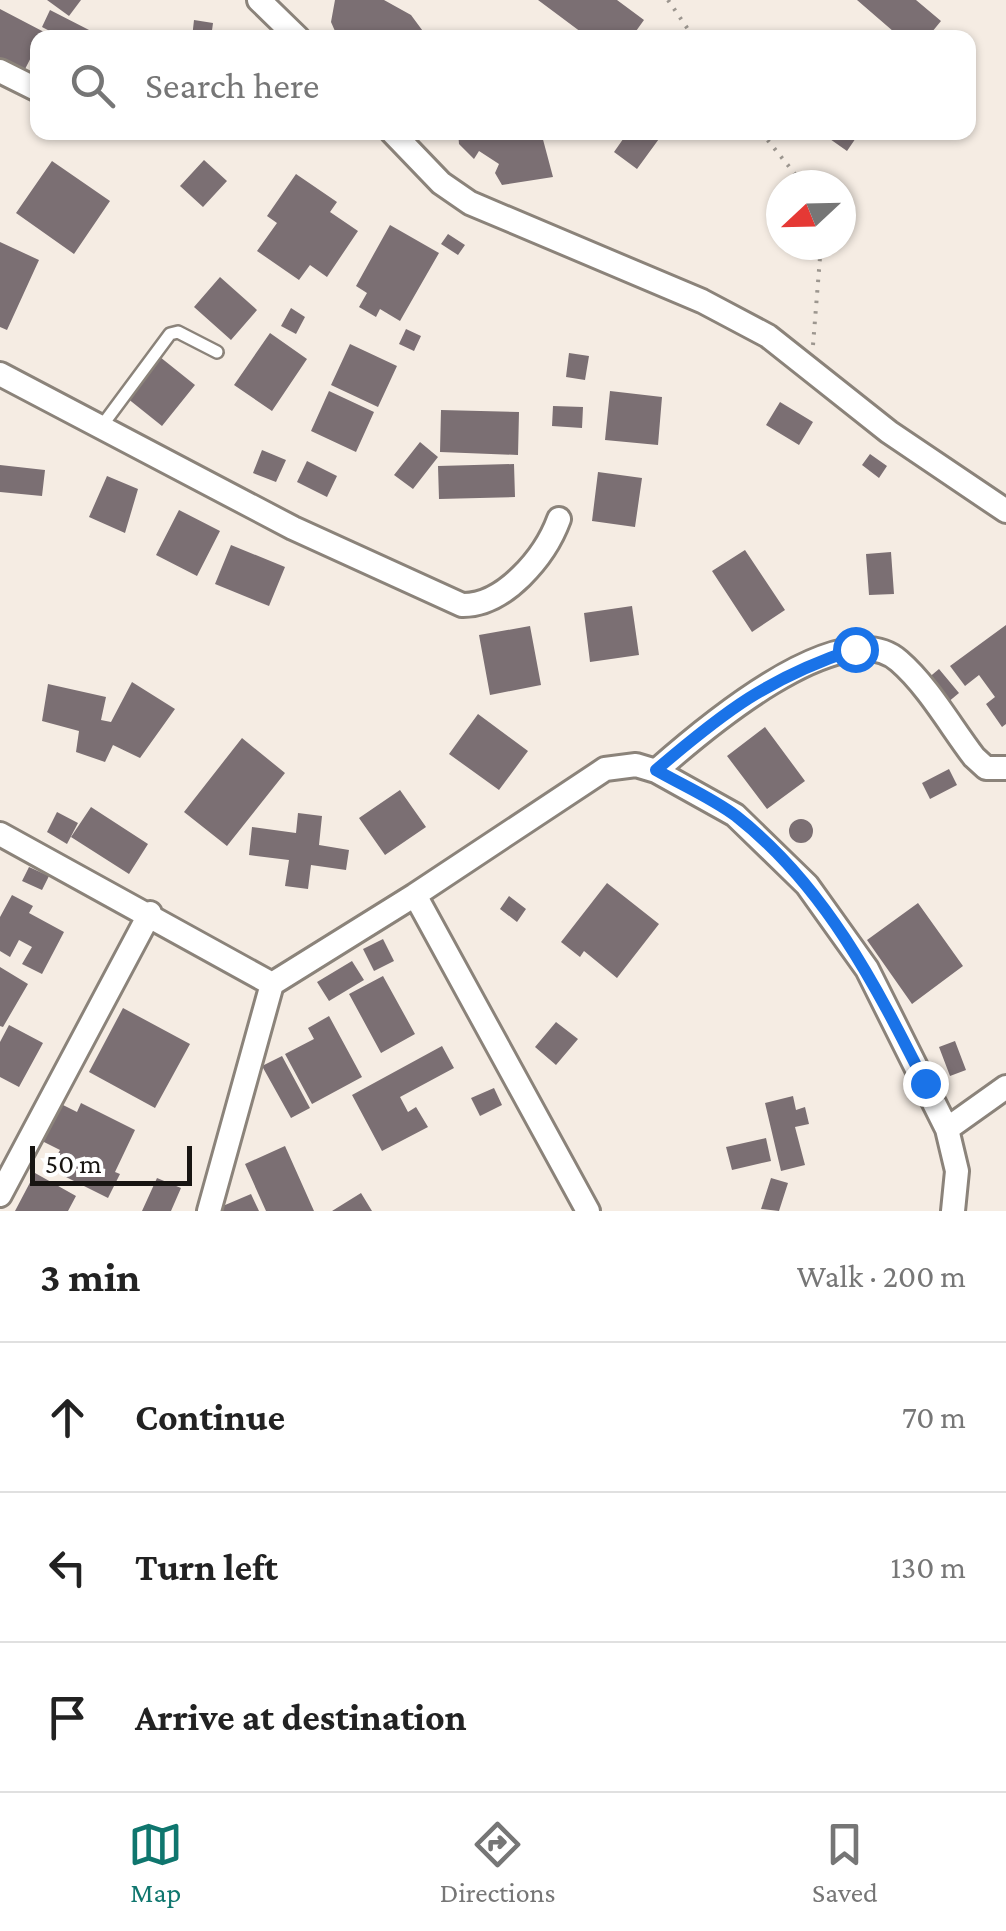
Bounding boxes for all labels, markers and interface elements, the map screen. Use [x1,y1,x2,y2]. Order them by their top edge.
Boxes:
search box [30,30,976,140]
icon: search [65,58,120,113]
text: Search here [145,64,319,106]
north arrow [766,170,856,260]
route start [833,627,879,673]
route end [903,1061,949,1107]
scale bar [30,1141,192,1186]
text: 50 m [45,1148,102,1179]
text: 3 min [40,1253,140,1300]
text: Walk · 200 m [797,1258,966,1294]
icon: ahead [40,1390,95,1445]
text: Continue [135,1396,285,1438]
text: 70 m [902,1399,966,1435]
icon: left [40,1540,95,1595]
text: Turn left [135,1546,278,1588]
text: 130 m [890,1549,966,1585]
icon: arrive [40,1690,95,1745]
text: Arrive at destination [135,1696,467,1738]
tab: Map [128,1817,183,1908]
tab: Directions [440,1817,556,1908]
tab: Saved [812,1817,878,1908]

